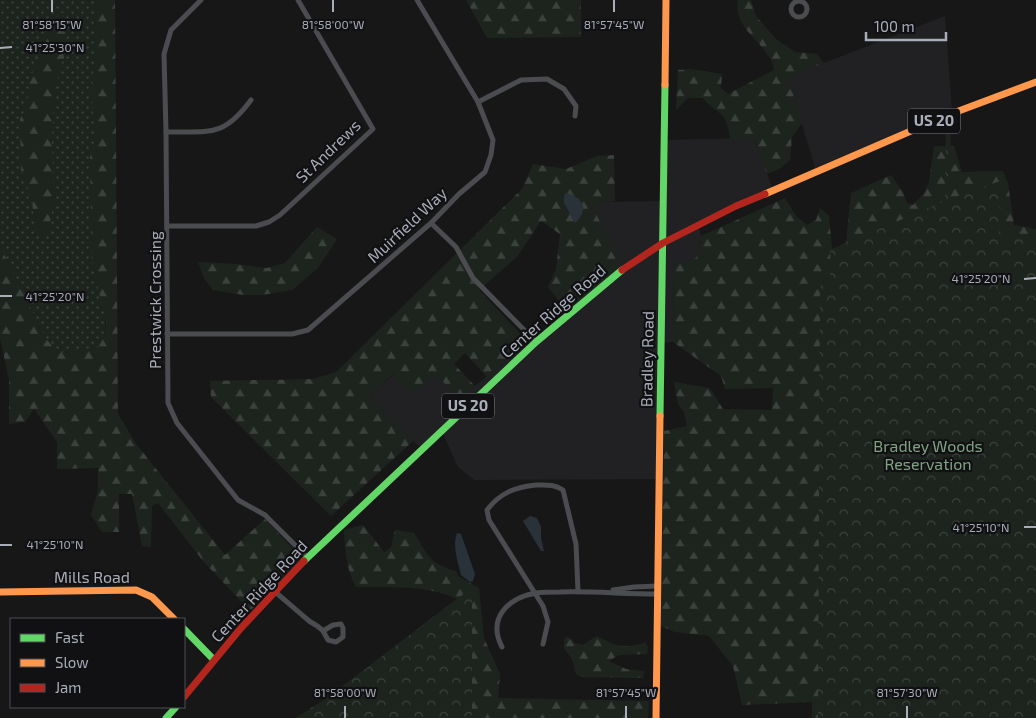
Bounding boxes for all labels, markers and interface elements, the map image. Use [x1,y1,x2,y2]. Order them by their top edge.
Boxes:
scale bar [866,10,946,42]
text: 81°58'15"W [22,17,82,31]
text: 81°58'00"W [302,17,364,31]
text: 81°57'45"W [584,17,644,31]
text: 100 m [874,17,915,35]
text: 41°25'30"N [26,40,84,54]
road number: US 20 [908,108,960,134]
street label: St Andrews [291,115,364,186]
street label: Muirfield Way [363,183,451,266]
street label: Prestwick Crossing [145,231,164,369]
street label: Center Ridge Road [497,260,609,361]
text: 41°25'20"N [952,271,1010,285]
text: 41°25'20"N [26,289,84,303]
street label: Bradley Road [636,311,657,407]
road number: US 20 [442,394,494,418]
park label: Bradley Woods Reservation [873,436,983,473]
text: 41°25'10"N [953,520,1009,534]
street label: Center Ridge Road [207,536,311,645]
text: 41°25'10"N [27,537,83,551]
street label: Mills Road [54,567,130,586]
legend [10,618,185,708]
text: Fast [55,628,85,646]
text: Slow [55,653,89,671]
text: Jam [55,678,81,696]
text: 81°58'00"W [314,685,376,699]
text: 81°57'45"W [596,685,656,699]
text: 81°57'30"W [876,685,938,699]

